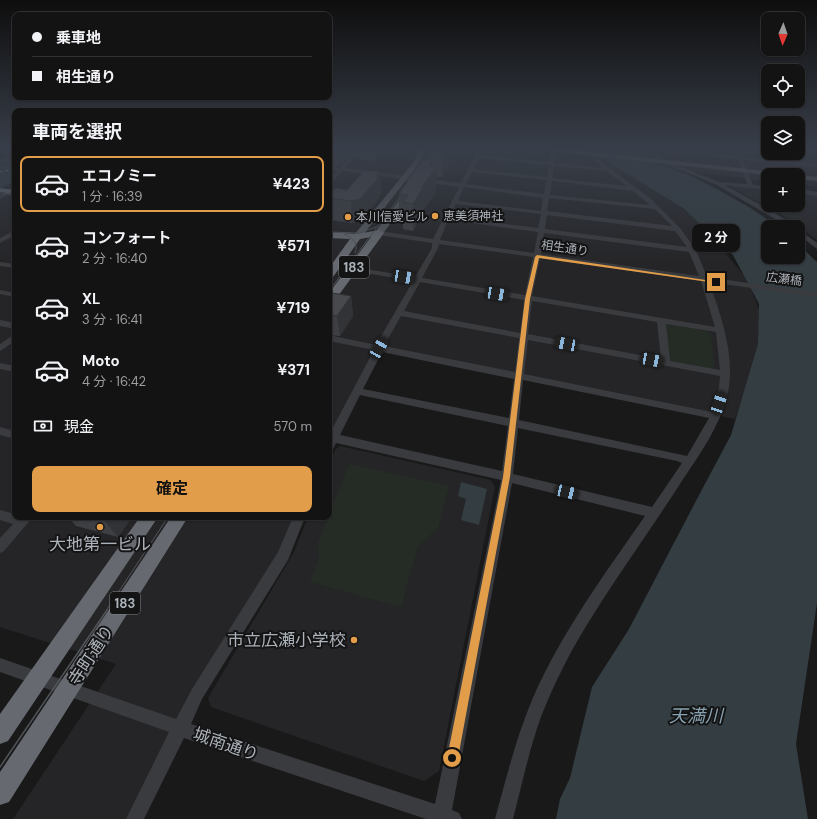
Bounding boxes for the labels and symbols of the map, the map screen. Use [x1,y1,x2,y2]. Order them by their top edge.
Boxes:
north arrow [761,12,805,56]
place label: 恵美須神社 [443,208,503,224]
place label: 本川信愛ビル [356,209,428,225]
marker: 恵美須神社 [430,211,440,221]
marker: 本川信愛ビル [343,212,353,222]
callout: 2 分 [692,224,740,252]
street label: 相生通り [540,237,590,259]
road number: 183 [339,256,369,278]
car [391,269,417,285]
street label: 広瀬橋 [765,269,803,289]
route end [707,273,725,291]
car [484,286,510,302]
car [368,335,390,361]
car [553,336,579,352]
car [639,352,665,368]
car [710,390,728,416]
car [554,483,580,501]
marker: 大地第一ビル [95,522,105,532]
place label: 大地第一ビル [49,533,151,555]
road number: 183 [110,592,140,614]
street label: 寺町通り [63,620,119,690]
place label: 市立広瀬小学校 [227,629,346,651]
marker: 市立広瀬小学校 [349,635,359,645]
water label: 天満川 [669,704,725,728]
street label: 城南通り [190,723,262,765]
route start [443,749,461,767]

